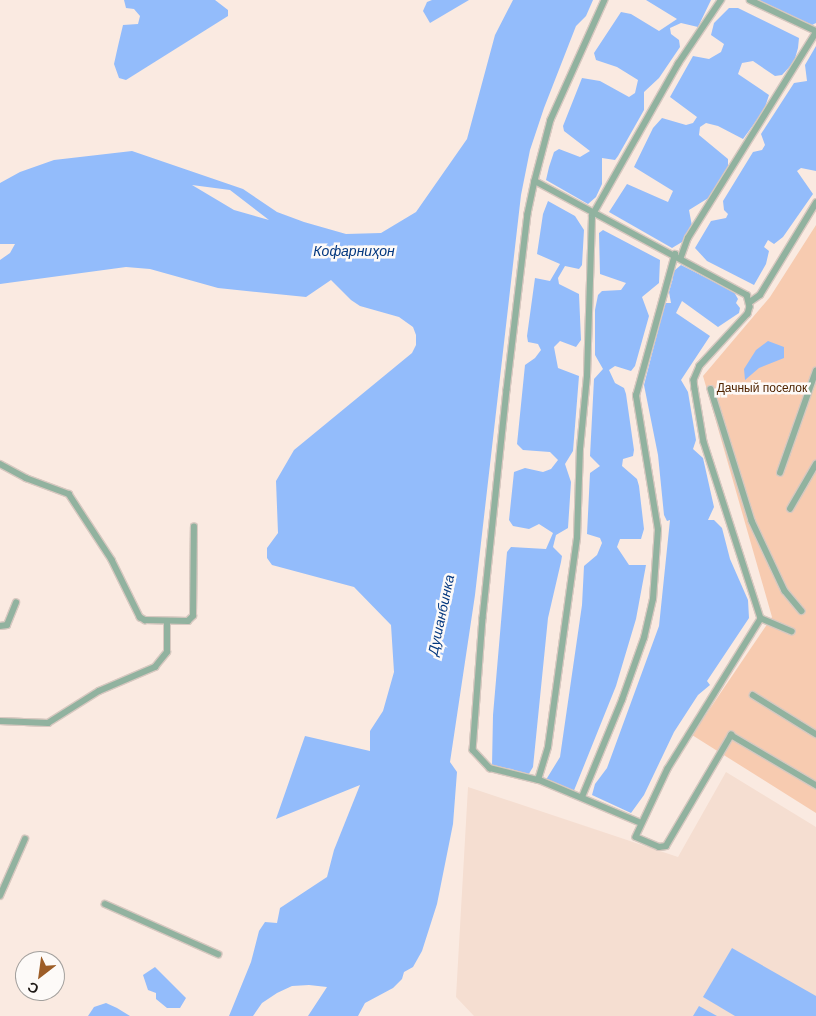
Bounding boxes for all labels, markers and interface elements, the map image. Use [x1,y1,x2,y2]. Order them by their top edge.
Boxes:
water label: Кофарниҳон [313,243,395,259]
park label: Дачный поселок [717,382,807,396]
water label: Душанбинка [424,573,458,657]
north arrow [15,951,65,1001]
text: С [25,979,41,998]

